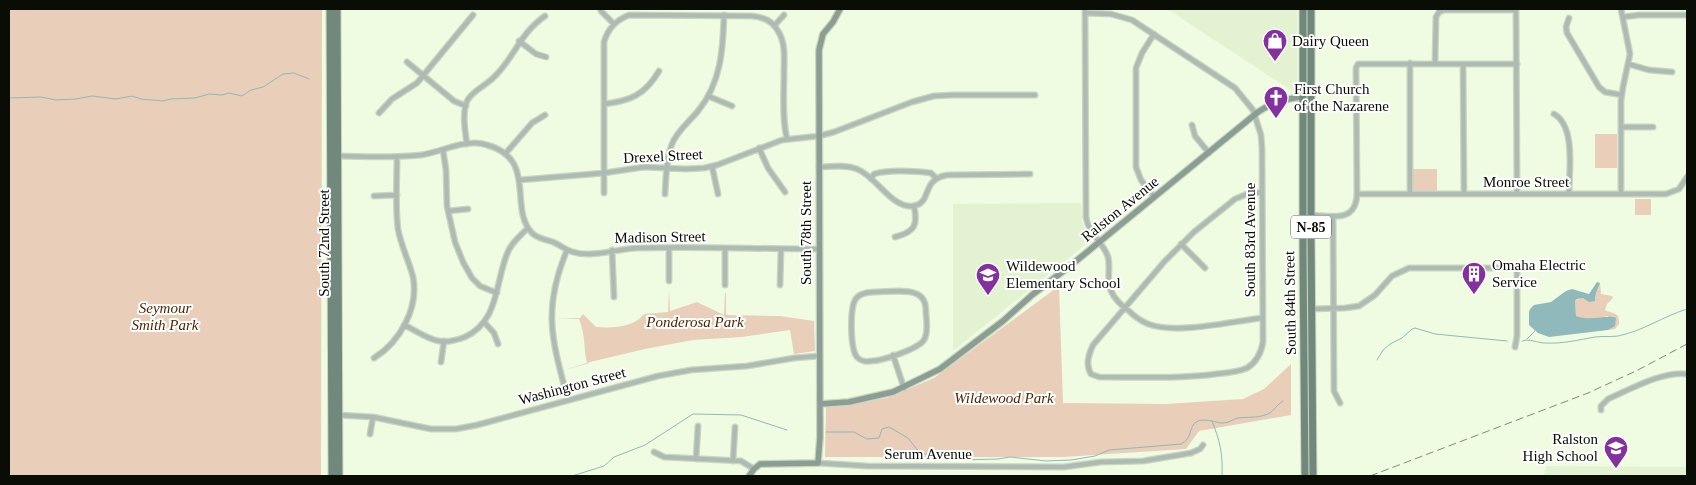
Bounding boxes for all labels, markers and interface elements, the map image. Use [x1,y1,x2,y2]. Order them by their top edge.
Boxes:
shop icon: Dairy Queen [1262,28,1288,62]
place label: Dairy Queen [1292,33,1370,49]
place label: First Church of the Nazarene [1294,81,1389,114]
church icon: First Church of the Nazarene [1263,85,1289,119]
street label: Drexel Street [623,146,704,166]
street label: Ralston Avenue [1078,173,1162,245]
street label: Monroe Street [1483,174,1570,190]
street label: South 78th Street [798,180,814,285]
street label: South 83rd Avenue [1242,182,1258,297]
street label: South 72nd Street [316,188,332,297]
road number: N-85 [1291,216,1331,238]
street label: Madison Street [614,228,707,246]
street label: South 84th Street [1281,250,1299,355]
place label: Omaha Electric Service [1492,257,1586,290]
place label: Wildewood Elementary School [1006,258,1121,291]
building icon: Omaha Electric Service [1461,261,1487,295]
school or university icon: Wildewood Elementary School [975,262,1001,296]
park label: Seymour Smith Park [131,300,199,333]
park label: Ponderosa Park [645,314,744,330]
street label: Washington Street [517,364,628,408]
park label: Wildewood Park [954,390,1054,406]
place label: Ralston High School [1523,431,1598,464]
school or university icon: Ralston High School [1603,435,1629,469]
street label: Serum Avenue [884,446,972,462]

